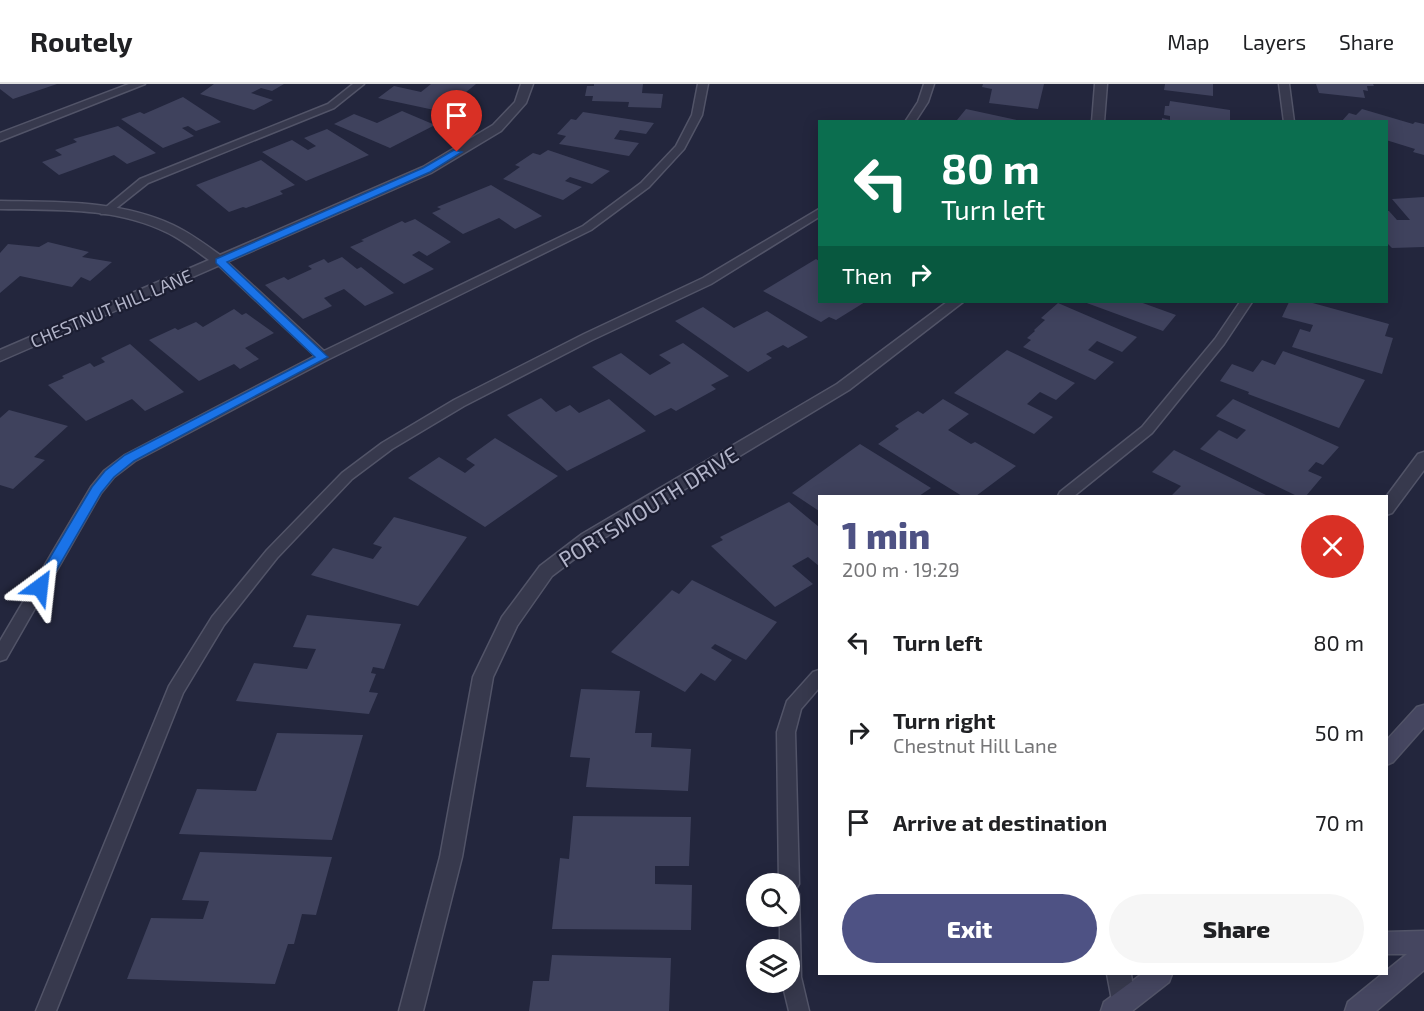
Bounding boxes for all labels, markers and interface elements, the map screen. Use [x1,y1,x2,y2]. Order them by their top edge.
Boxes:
text: Routely [30,24,133,58]
text: Map [1167,29,1209,54]
text: Layers [1242,29,1306,54]
text: Share [1339,29,1394,54]
pin [431,90,482,152]
icon: arrive [440,99,473,132]
text: 80 m [941,142,1040,192]
icon: left [842,144,920,222]
text: Turn left [941,193,1045,225]
icon: right [904,258,937,291]
text: Then [842,262,892,288]
street label: CHESTNUT HILL LANE [27,264,195,352]
street label: PORTSMOUTH DRIVE [553,440,743,572]
text: 1 min [842,513,930,556]
button: close [1301,515,1364,578]
position arrow [8,555,72,619]
text: 200 m · 19:29 [842,557,960,581]
icon: left [842,626,875,659]
text: Turn left [893,629,982,655]
text: 80 m [1313,629,1364,655]
text: Turn right [893,707,995,733]
icon: right [842,716,875,749]
text: 50 m [1315,719,1364,745]
text: Chestnut Hill Lane [893,733,1057,757]
icon: arrive [842,806,875,839]
text: Arrive at destination [893,809,1107,835]
text: 70 m [1315,809,1364,835]
map controls [746,873,800,993]
button: search [746,873,800,927]
button: Exit [842,894,1097,963]
button: Share [1109,894,1364,963]
button: layers [746,939,800,993]

